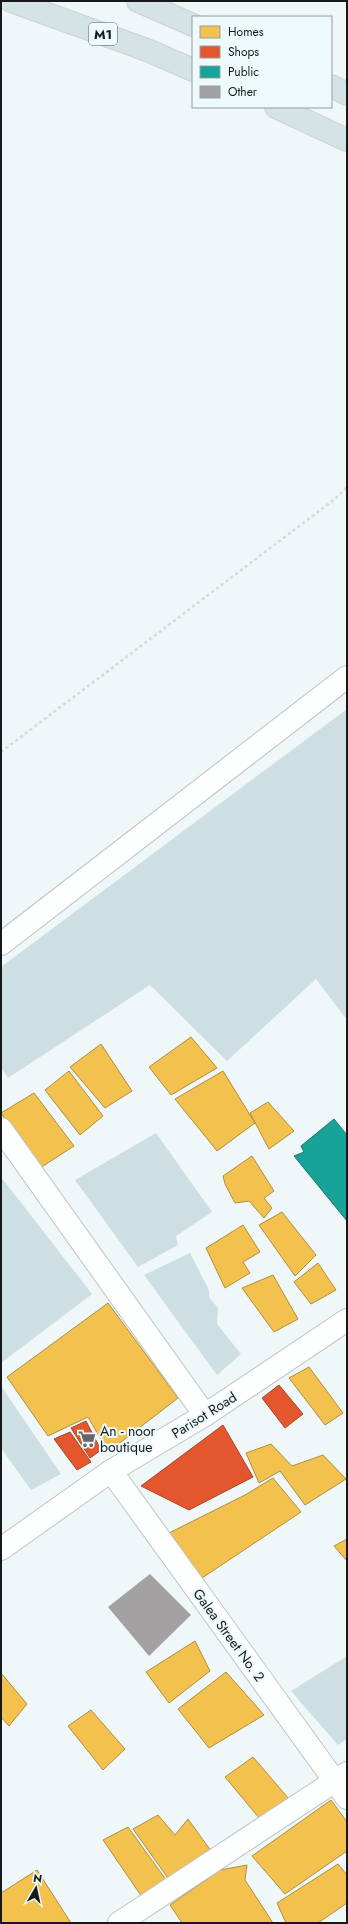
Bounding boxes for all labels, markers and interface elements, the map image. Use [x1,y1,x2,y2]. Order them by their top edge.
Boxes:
legend [192,16,332,108]
road number: M1 [89,23,117,45]
text: Homes [228,23,264,41]
text: Shops [228,43,259,61]
text: Public [228,63,259,81]
text: Other [228,83,258,101]
street label: Parisot Road [168,1387,240,1443]
place label: An - noor boutique [100,1421,156,1457]
supermarket icon: An - noor boutique [77,1429,97,1449]
street label: Galea Street No. 2 [188,1584,270,1686]
north arrow [16,1868,56,1908]
text: N [32,1870,43,1887]

